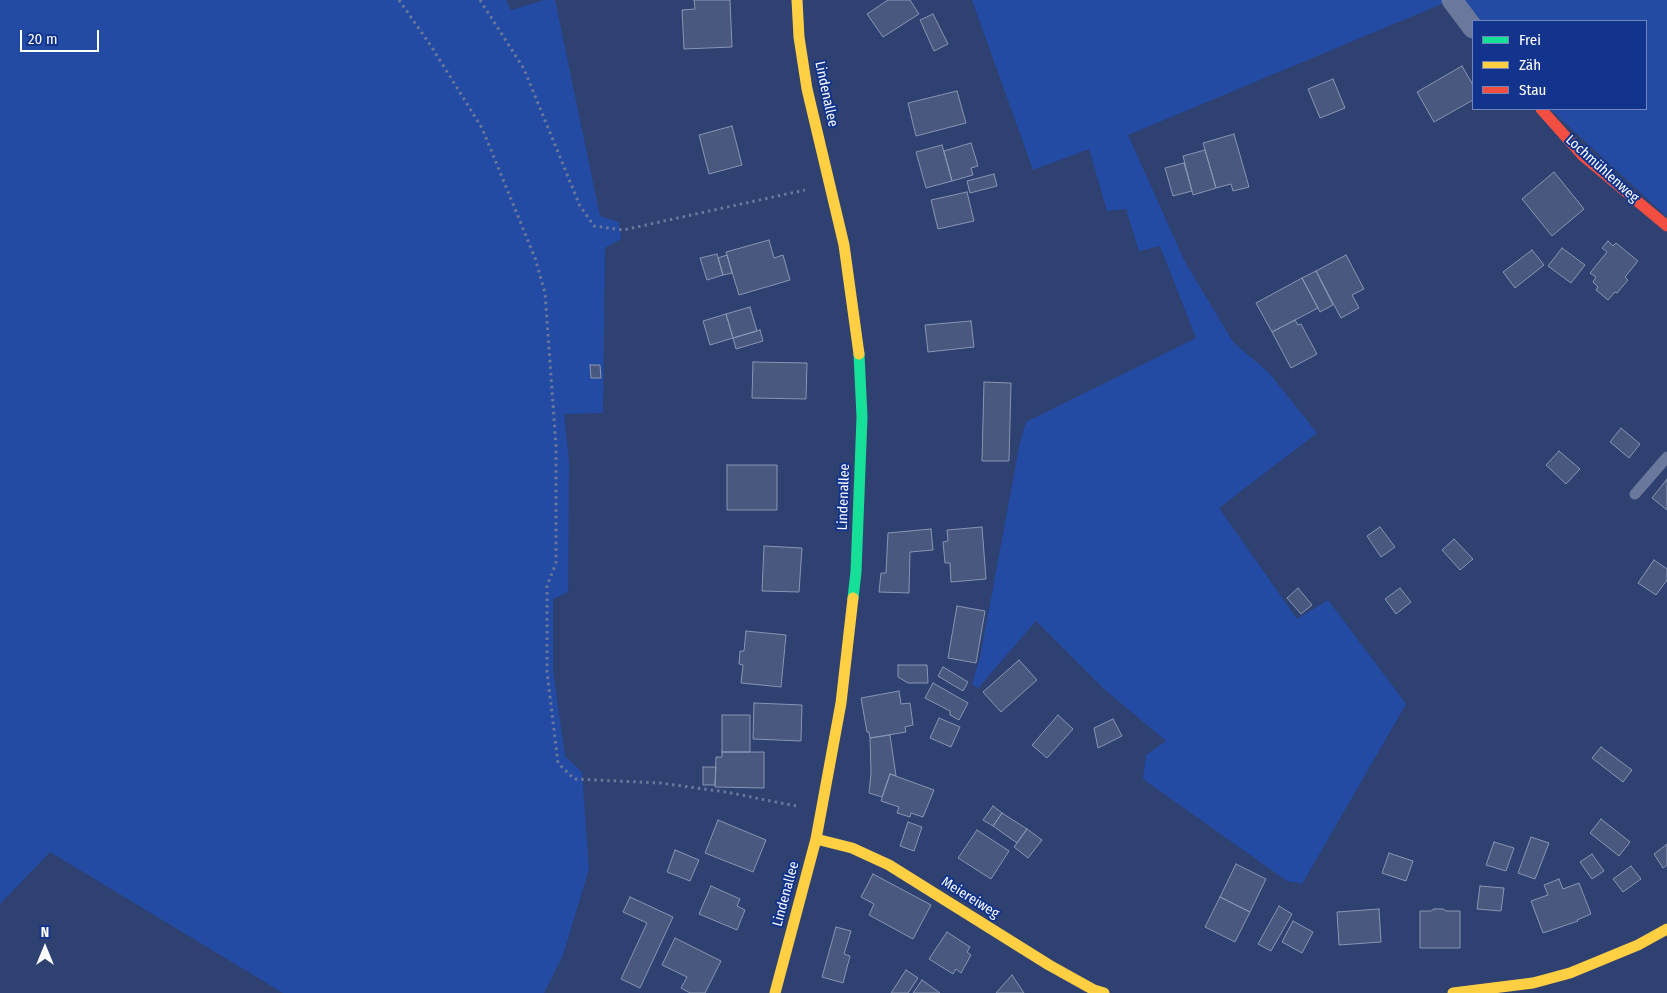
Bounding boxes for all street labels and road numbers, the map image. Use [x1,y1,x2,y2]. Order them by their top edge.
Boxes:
street label: Lindenallee [811,60,841,128]
street label: Lochmühlenweg [1562,132,1642,206]
street label: Lindenallee [834,463,854,531]
street label: Lindenallee [769,860,803,928]
street label: Meiereiweg [938,874,1002,922]

